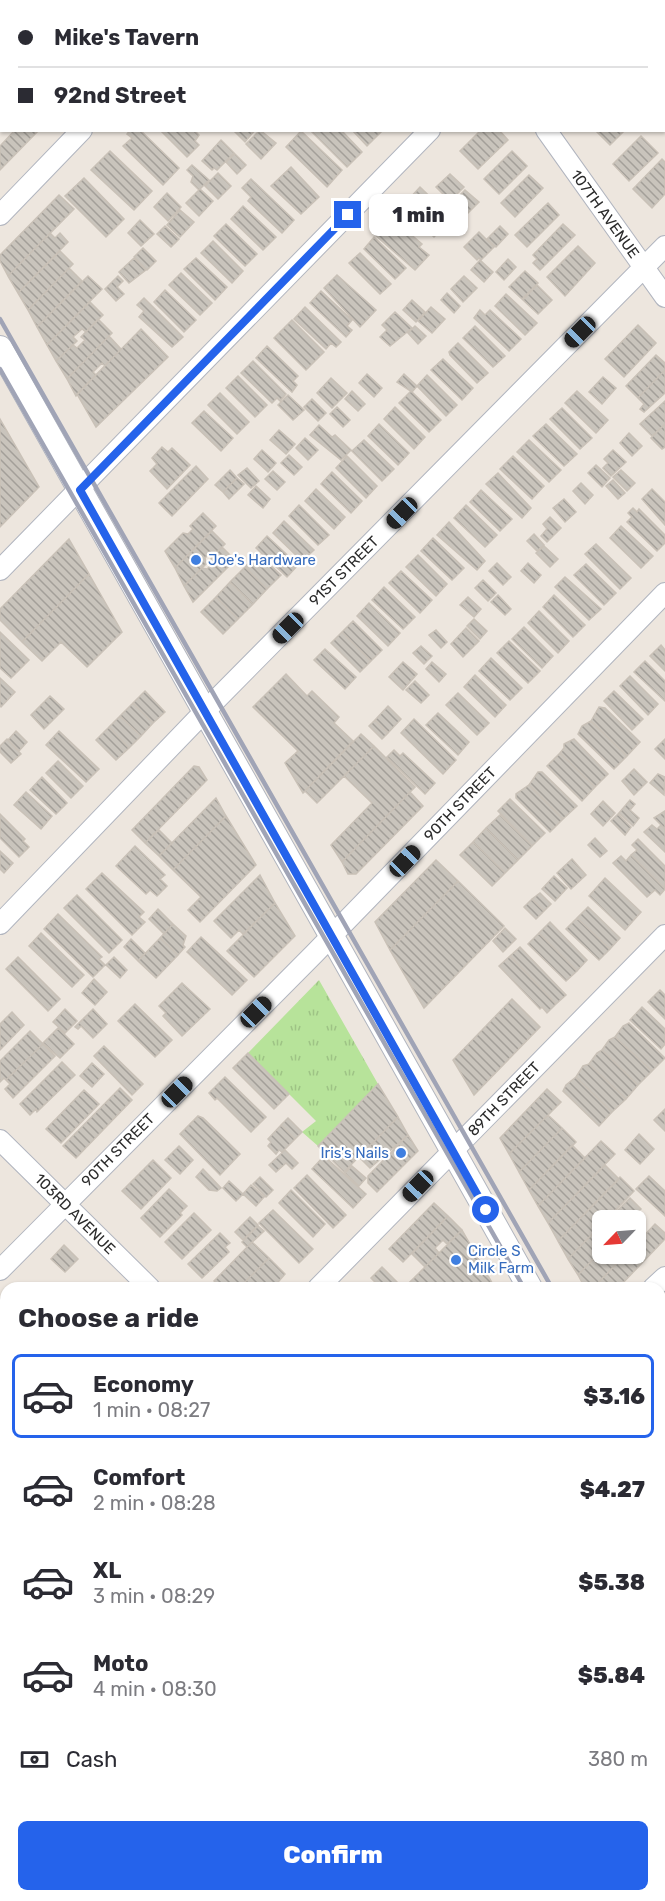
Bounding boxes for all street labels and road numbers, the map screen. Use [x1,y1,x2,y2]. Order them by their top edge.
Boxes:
street label: 107TH AVENUE [567,166,643,262]
street label: 91ST STREET [305,532,383,610]
street label: 90TH STREET [420,763,500,845]
street label: 89TH STREET [464,1058,544,1140]
street label: 90TH STREET [78,1109,159,1190]
street label: 103RD AVENUE [31,1170,119,1258]

